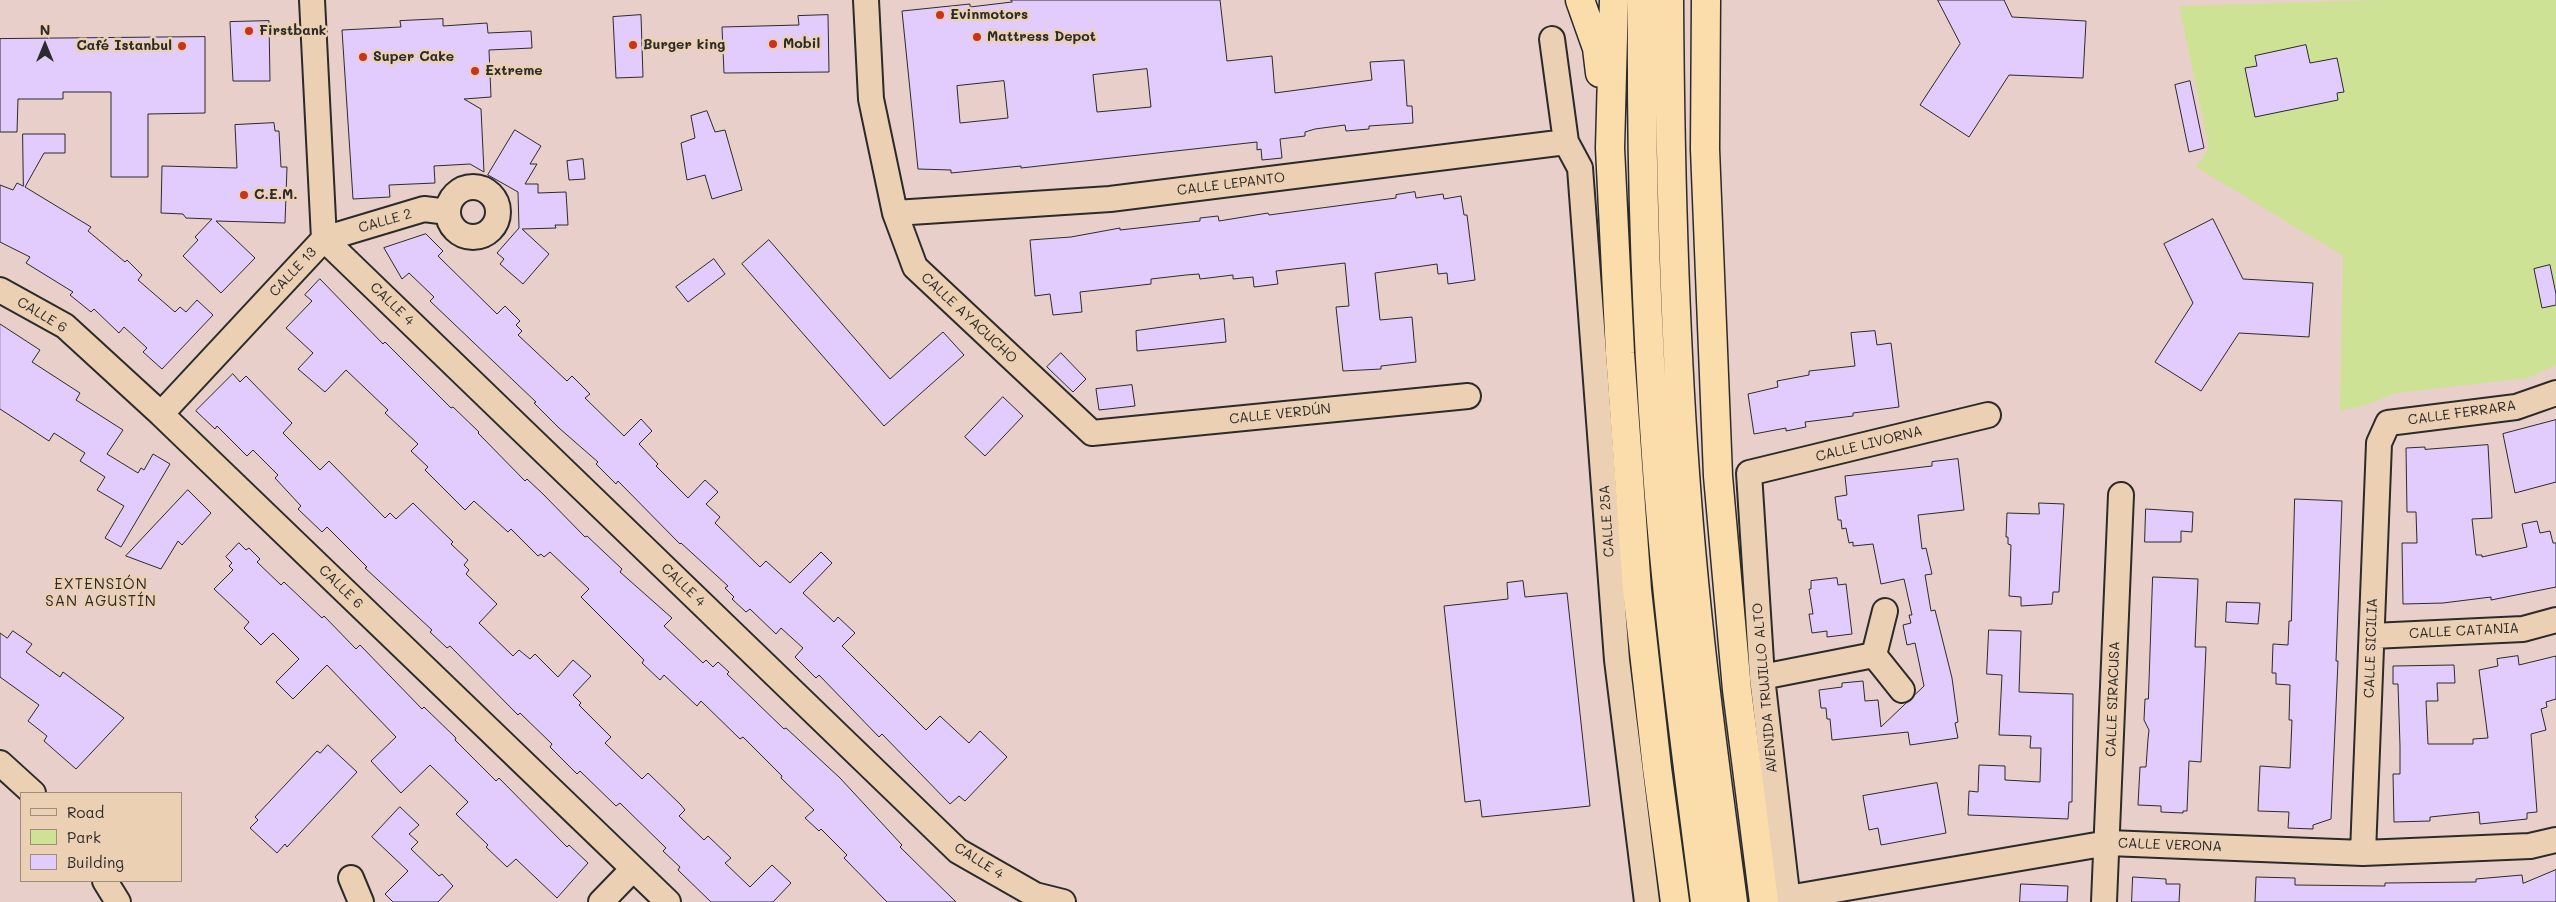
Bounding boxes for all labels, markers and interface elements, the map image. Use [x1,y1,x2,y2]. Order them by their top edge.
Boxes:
place label: Evinmotors [950,7,1028,23]
marker: Evinmotors [934,9,946,21]
north arrow [20,20,70,70]
text: N [40,20,50,39]
place label: Firstbank [259,23,326,39]
marker: Firstbank [243,25,255,37]
place label: Mattress Depot [987,29,1096,45]
marker: Mattress Depot [971,31,983,43]
place label: Mobil [783,36,820,52]
place label: Burger king [643,37,725,53]
place label: Café Istanbul [76,38,172,54]
marker: Mobil [767,38,779,50]
marker: Burger king [627,39,639,51]
marker: Café Istanbul [176,40,188,52]
place label: Super Cake [373,49,454,65]
marker: Super Cake [357,51,369,63]
place label: Extreme [485,63,543,79]
marker: Extreme [469,65,481,77]
street label: CALLE LEPANTO [1176,169,1286,199]
place label: C.E.M. [254,187,298,203]
marker: C.E.M. [238,189,250,201]
street label: CALLE 2 [356,205,414,237]
street label: CALLE 13 [266,244,320,300]
street label: CALLE AYACUCHO [918,269,1020,367]
street label: CALLE 4 [366,279,418,329]
street label: CALLE 6 [14,294,70,336]
street label: CALLE FERRARA [2407,397,2517,429]
street label: CALLE VERDÚN [1228,400,1332,428]
street label: CALLE LIVORNA [1814,423,1924,465]
street label: CALLE 25A [1596,484,1618,558]
street label: CALLE 4 [657,560,709,610]
street label: CALLE 6 [315,562,367,612]
district label: EXTENSIÓN SAN AGUSTÍN [44,575,158,610]
street label: CALLE SICILIA [2361,598,2381,698]
street label: AVENIDA TRUJILLO ALTO [1749,602,1781,774]
street label: CALLE CATANIA [2409,620,2519,642]
street label: CALLE SIRACUSA [2103,641,2123,757]
legend [20,792,182,882]
text: Road [67,802,104,822]
text: Park [67,827,101,847]
street label: CALLE VERONA [2118,835,2222,855]
street label: CALLE 4 [951,839,1007,883]
text: Building [67,852,124,872]

